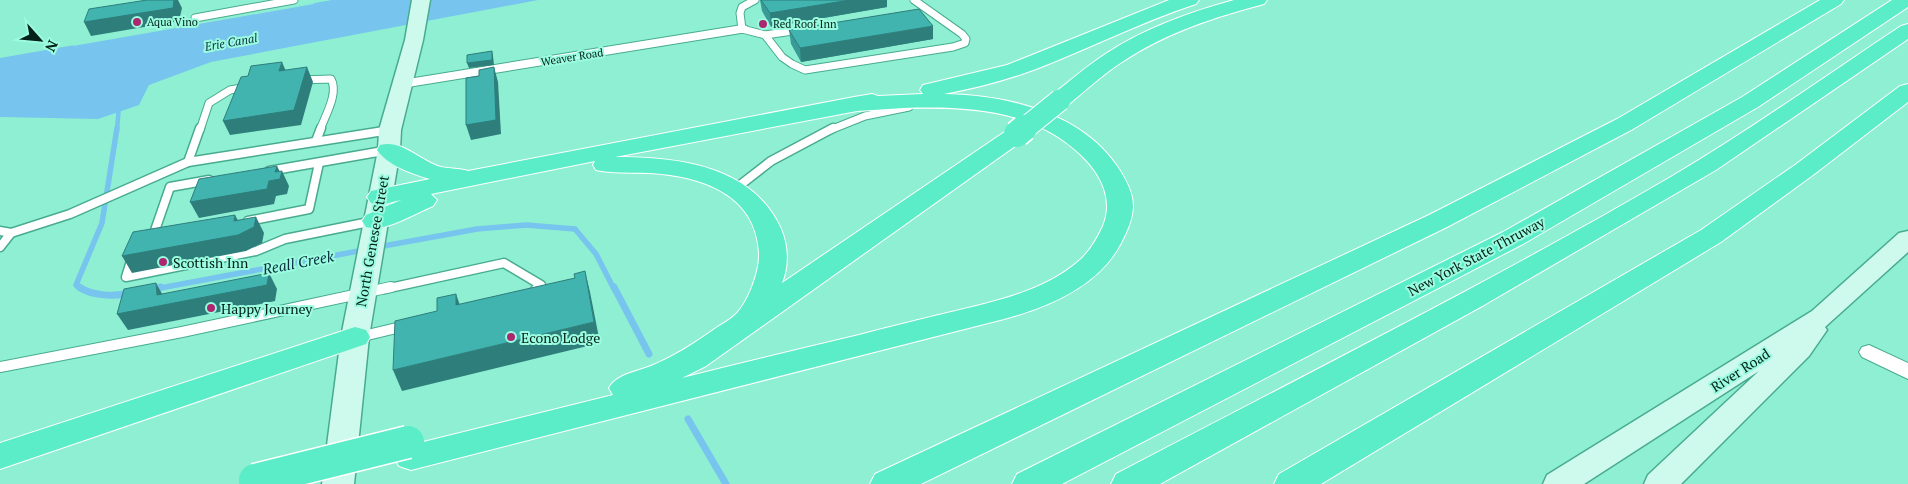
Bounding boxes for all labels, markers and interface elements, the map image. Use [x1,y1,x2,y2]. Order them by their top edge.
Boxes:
north arrow [15,15,65,65]
place label: Aqua Vino [147,15,198,29]
marker: Aqua Vino [131,16,143,28]
place label: Red Roof Inn [773,17,837,31]
marker: Red Roof Inn [757,18,769,30]
water label: Erie Canal [202,30,259,54]
text: N [41,37,63,56]
street label: Weaver Road [540,45,604,69]
street label: North Genesee Street [351,173,393,308]
street label: New York State Thruway [1404,211,1549,300]
water label: Reall Creek [260,245,336,279]
place label: Scottish Inn [173,253,249,272]
marker: Scottish Inn [157,256,169,268]
place label: Happy Journey [221,299,313,318]
marker: Happy Journey [205,302,217,314]
place label: Econo Lodge [521,328,600,347]
marker: Econo Lodge [505,331,517,343]
street label: River Road [1707,344,1773,396]

